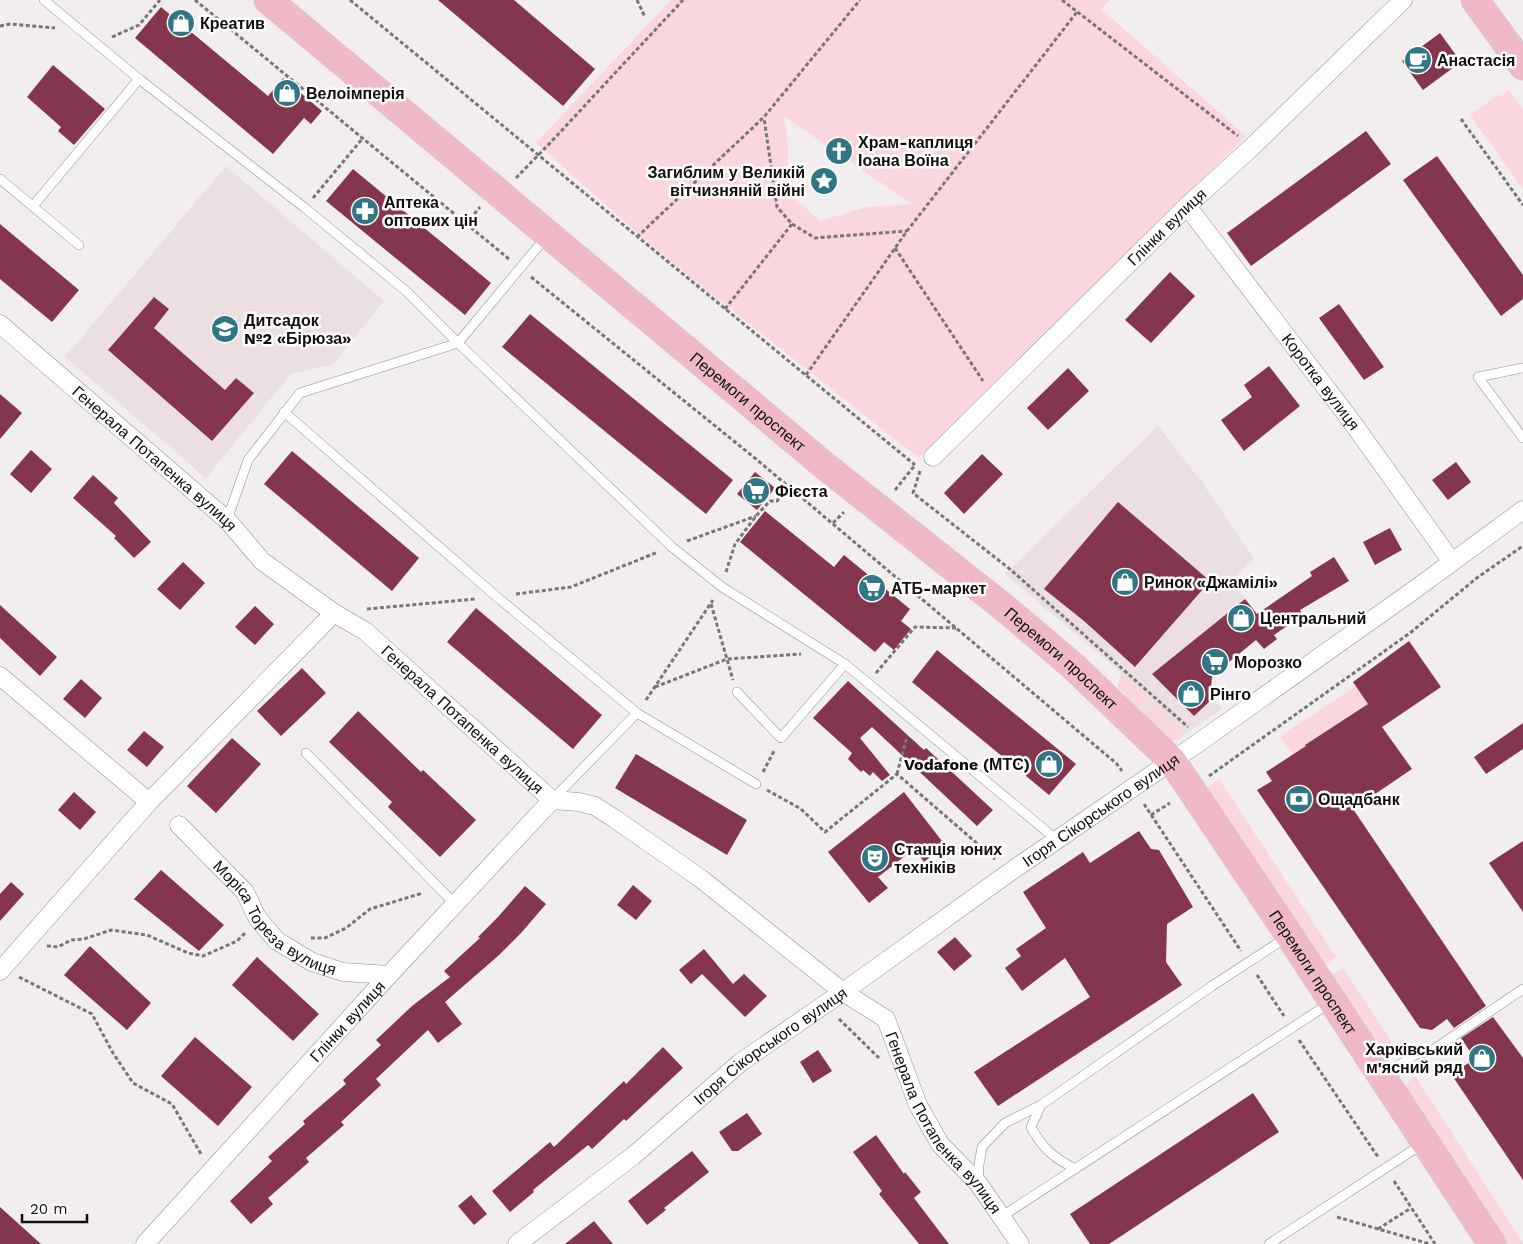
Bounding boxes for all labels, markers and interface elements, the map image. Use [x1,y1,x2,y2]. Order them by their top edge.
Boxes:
shop icon: Креатив [166,8,196,38]
place label: Креатив [200,14,265,33]
cafe icon: Анастасія [1403,45,1433,75]
place label: Анастасія [1437,51,1515,70]
shop icon: Велоімперія [272,78,302,108]
place label: Велоімперія [306,84,405,103]
place label: Храм-каплиця Іоана Воїна [858,133,973,170]
church icon: Храм-каплиця Іоана Воїна [824,136,854,166]
place label: Загиблим у Великій вітчизняній війні [647,163,805,200]
place icon: Загиблим у Великій вітчизняній війні [809,166,839,196]
street label: Глінки вулиця [1123,184,1210,270]
place label: Аптека оптових цін [384,193,478,230]
pharmacy icon: Аптека оптових цін [350,196,380,226]
place label: Дитсадок №2 «Бірюза» [244,311,351,348]
school or university icon: Дитсадок №2 «Бірюза» [210,314,240,344]
street label: Коротка вулиця [1278,330,1364,434]
street label: Перемоги проспект [686,348,810,456]
street label: Генерала Потапенка вулиця [68,382,241,535]
supermarket icon: Фієста [741,476,771,506]
place label: Фієста [775,482,828,501]
shop icon: Ринок «Джамілі» [1110,567,1140,597]
supermarket icon: АТБ-маркет [857,573,887,603]
place label: Ринок «Джамілі» [1144,573,1278,592]
place label: АТБ-маркет [891,579,986,598]
street label: Перемоги проспект [1001,603,1122,714]
shop icon: Центральний [1226,603,1256,633]
place label: Центральний [1260,609,1366,628]
street label: Генерала Потапенка вулиця [377,641,547,798]
supermarket icon: Морозко [1200,647,1230,677]
place label: Морозко [1234,653,1302,672]
shop icon: Рінго [1176,679,1206,709]
place label: Рінго [1210,685,1251,704]
shop icon: Vodafone (МТС) [1034,749,1064,779]
street label: Ігоря Сікорського вулиця [1019,750,1183,871]
place label: Vodafone (МТС) [904,755,1030,774]
bank icon: Ощадбанк [1284,784,1314,814]
place label: Ощадбанк [1318,790,1401,809]
place label: Станція юних техніків [894,840,1002,877]
theatre icon: Станція юних техніків [860,843,890,873]
street label: Моріса Тореза вулиця [209,857,339,979]
street label: Перемоги проспект [1265,907,1361,1039]
street label: Глінки вулиця [306,977,389,1066]
street label: Ігоря Сікорського вулиця [690,983,851,1109]
street label: Генерала Потапенка вулиця [881,1029,1005,1217]
place label: Харківський м'ясний ряд [1365,1040,1463,1077]
shop icon: Харківський м'ясний ряд [1467,1043,1497,1073]
scale bar [22,1192,88,1224]
text: 20 m [30,1200,68,1218]

